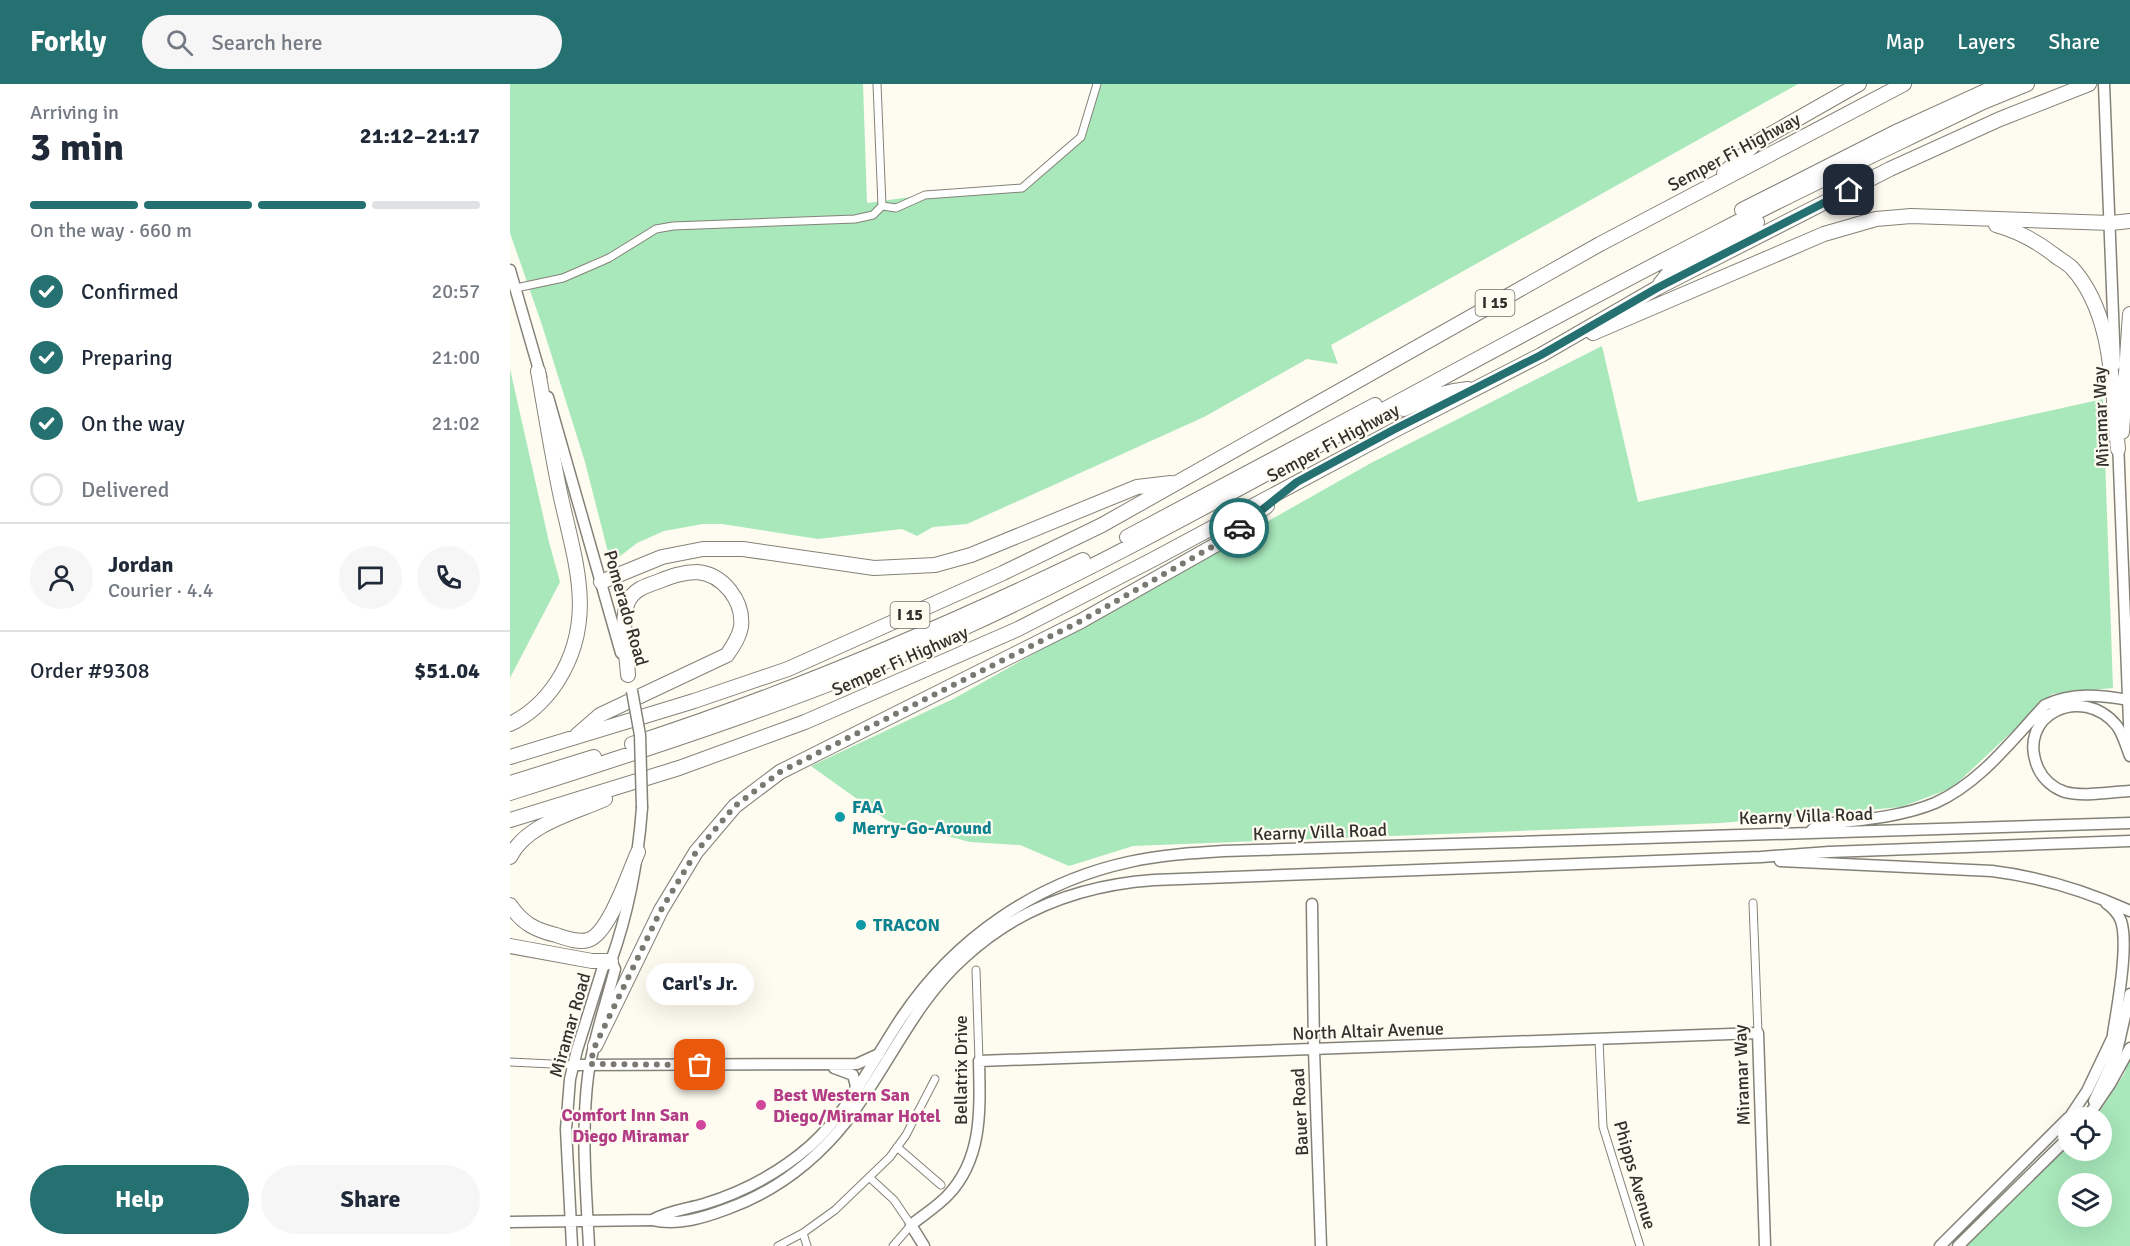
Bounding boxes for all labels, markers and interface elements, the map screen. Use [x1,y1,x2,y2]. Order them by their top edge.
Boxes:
search box [142,15,562,69]
text: Forkly [30,25,106,59]
icon: search [163,26,196,59]
text: Search here [211,29,322,56]
text: Map [1886,29,1924,55]
text: Layers [1957,29,2015,55]
text: Share [2048,29,2100,55]
text: Arriving in [30,100,119,125]
street label: Semper Fi Highway [1664,108,1805,196]
text: 21:12–21:17 [360,122,480,149]
text: 3 min [30,123,124,171]
pin [1823,164,1874,215]
icon: home [1832,173,1865,206]
text: On the way · 660 m [30,218,192,243]
icon: check [30,275,63,308]
text: Confirmed [81,278,179,305]
text: 20:57 [431,279,480,304]
road number: I 15 [1476,290,1514,316]
icon: check [30,341,63,374]
text: Preparing [81,344,173,371]
text: 21:00 [431,345,480,370]
street label: Miramar Way [2088,366,2114,468]
street label: Semper Fi Highway [1263,399,1404,487]
icon: check [30,407,63,440]
text: On the way [81,410,185,437]
text: 21:02 [431,411,480,436]
text: Delivered [81,476,169,503]
courier [1209,498,1269,558]
icon: car [1223,512,1256,545]
button: person [30,546,93,609]
button: chat [339,546,402,609]
button: phone [417,546,480,609]
street label: Pomerado Road [599,548,653,668]
text: Jordan [108,551,174,578]
text: Courier · 4.4 [108,578,214,603]
road number: I 15 [890,602,930,628]
street label: Semper Fi Highway [828,621,972,701]
text: Order #9308 [30,657,150,684]
text: $51.04 [414,657,480,684]
place label: FAA Merry-Go-Around [852,796,992,839]
street label: Kearny Villa Road [1738,803,1874,829]
marker: FAA Merry-Go-Around [833,810,847,824]
street label: Kearny Villa Road [1252,819,1388,845]
place label: TRACON [873,914,940,936]
marker: TRACON [854,918,868,932]
callout: Carl's Jr. [646,963,754,1005]
street label: Miramar Road [545,970,595,1080]
text: Carl's Jr. [662,971,738,996]
street label: Bellatrix Drive [950,1015,972,1125]
street label: North Altair Avenue [1292,1017,1444,1045]
street label: Miramar Way [1729,1024,1755,1126]
pin [674,1039,725,1090]
icon: bag [683,1048,716,1081]
street label: Bauer Road [1287,1068,1313,1156]
place label: Best Western San Diego/Miramar Hotel [773,1084,941,1127]
marker: Best Western San Diego/Miramar Hotel [754,1098,768,1112]
place label: Comfort Inn San Diego Miramar [561,1104,690,1147]
map controls [2058,1107,2112,1227]
button: locate [2058,1107,2112,1161]
marker: Comfort Inn San Diego Miramar [694,1118,708,1132]
street label: Phipps Avenue [1609,1118,1661,1232]
button: Help [30,1165,249,1234]
button: Share [261,1165,480,1234]
button: layers [2058,1173,2112,1227]

